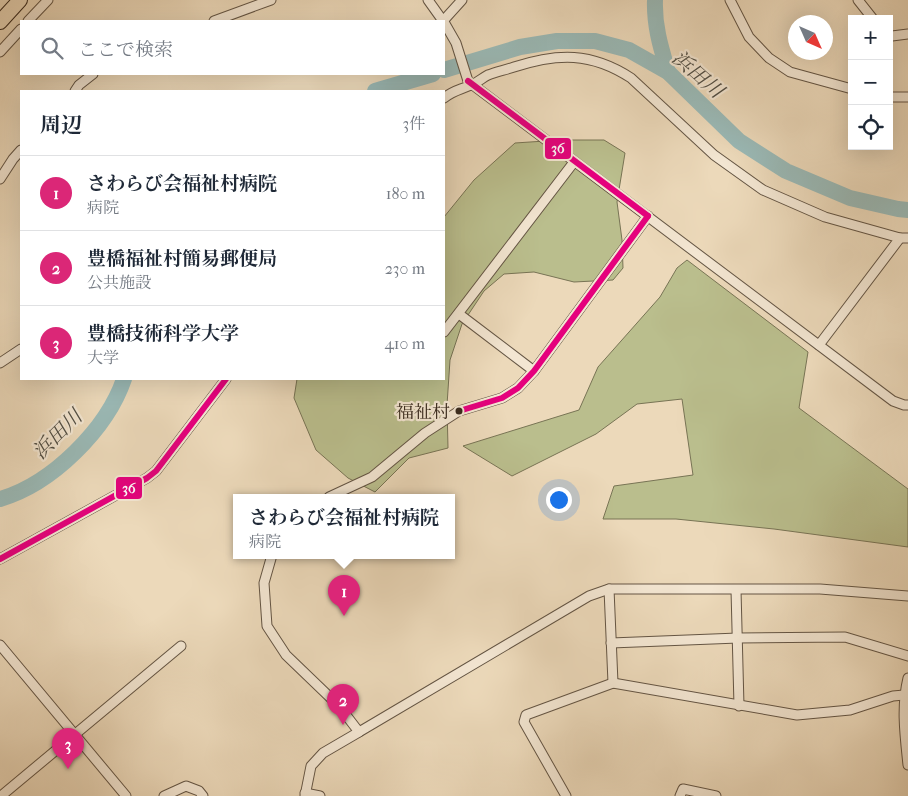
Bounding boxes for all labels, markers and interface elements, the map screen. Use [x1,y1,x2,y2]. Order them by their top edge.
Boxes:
north arrow [788,15,833,60]
map controls [848,15,893,150]
button: + [848,15,893,60]
search box [20,20,445,75]
icon: search [38,34,66,62]
text: ここで検索 [78,39,173,61]
water label: 浜田川 [667,46,729,104]
button: − [848,60,893,105]
button: locate [848,105,893,150]
text: 周辺 [40,113,82,137]
text: 3件 [402,114,425,133]
line badge: 36 [544,137,572,160]
text: 36 [551,140,565,157]
text: さわらび会福祉村病院 [87,173,277,195]
text: 1 [53,184,59,203]
text: 180 m [386,184,425,203]
text: 病院 [87,198,119,217]
text: 豊橋福祉村簡易郵便局 [87,248,277,270]
text: 2 [52,259,60,278]
text: 230 m [385,259,425,278]
text: 公共施設 [87,273,151,292]
text: 豊橋技術科学大学 [87,323,239,345]
text: 3 [53,334,59,353]
text: 410 m [384,334,425,353]
text: 大学 [87,348,119,367]
place label: 福祉村 [396,402,450,423]
water label: 浜田川 [28,404,88,464]
marker: 福祉村 [454,406,464,416]
line badge: 36 [115,476,143,500]
text: 36 [122,480,136,497]
your location [546,487,572,513]
popup [233,494,455,559]
text: さわらび会福祉村病院 [249,507,439,529]
text: 病院 [249,532,281,551]
pin: 1 [328,575,360,616]
pin: 2 [327,684,359,725]
pin: 3 [52,728,84,769]

